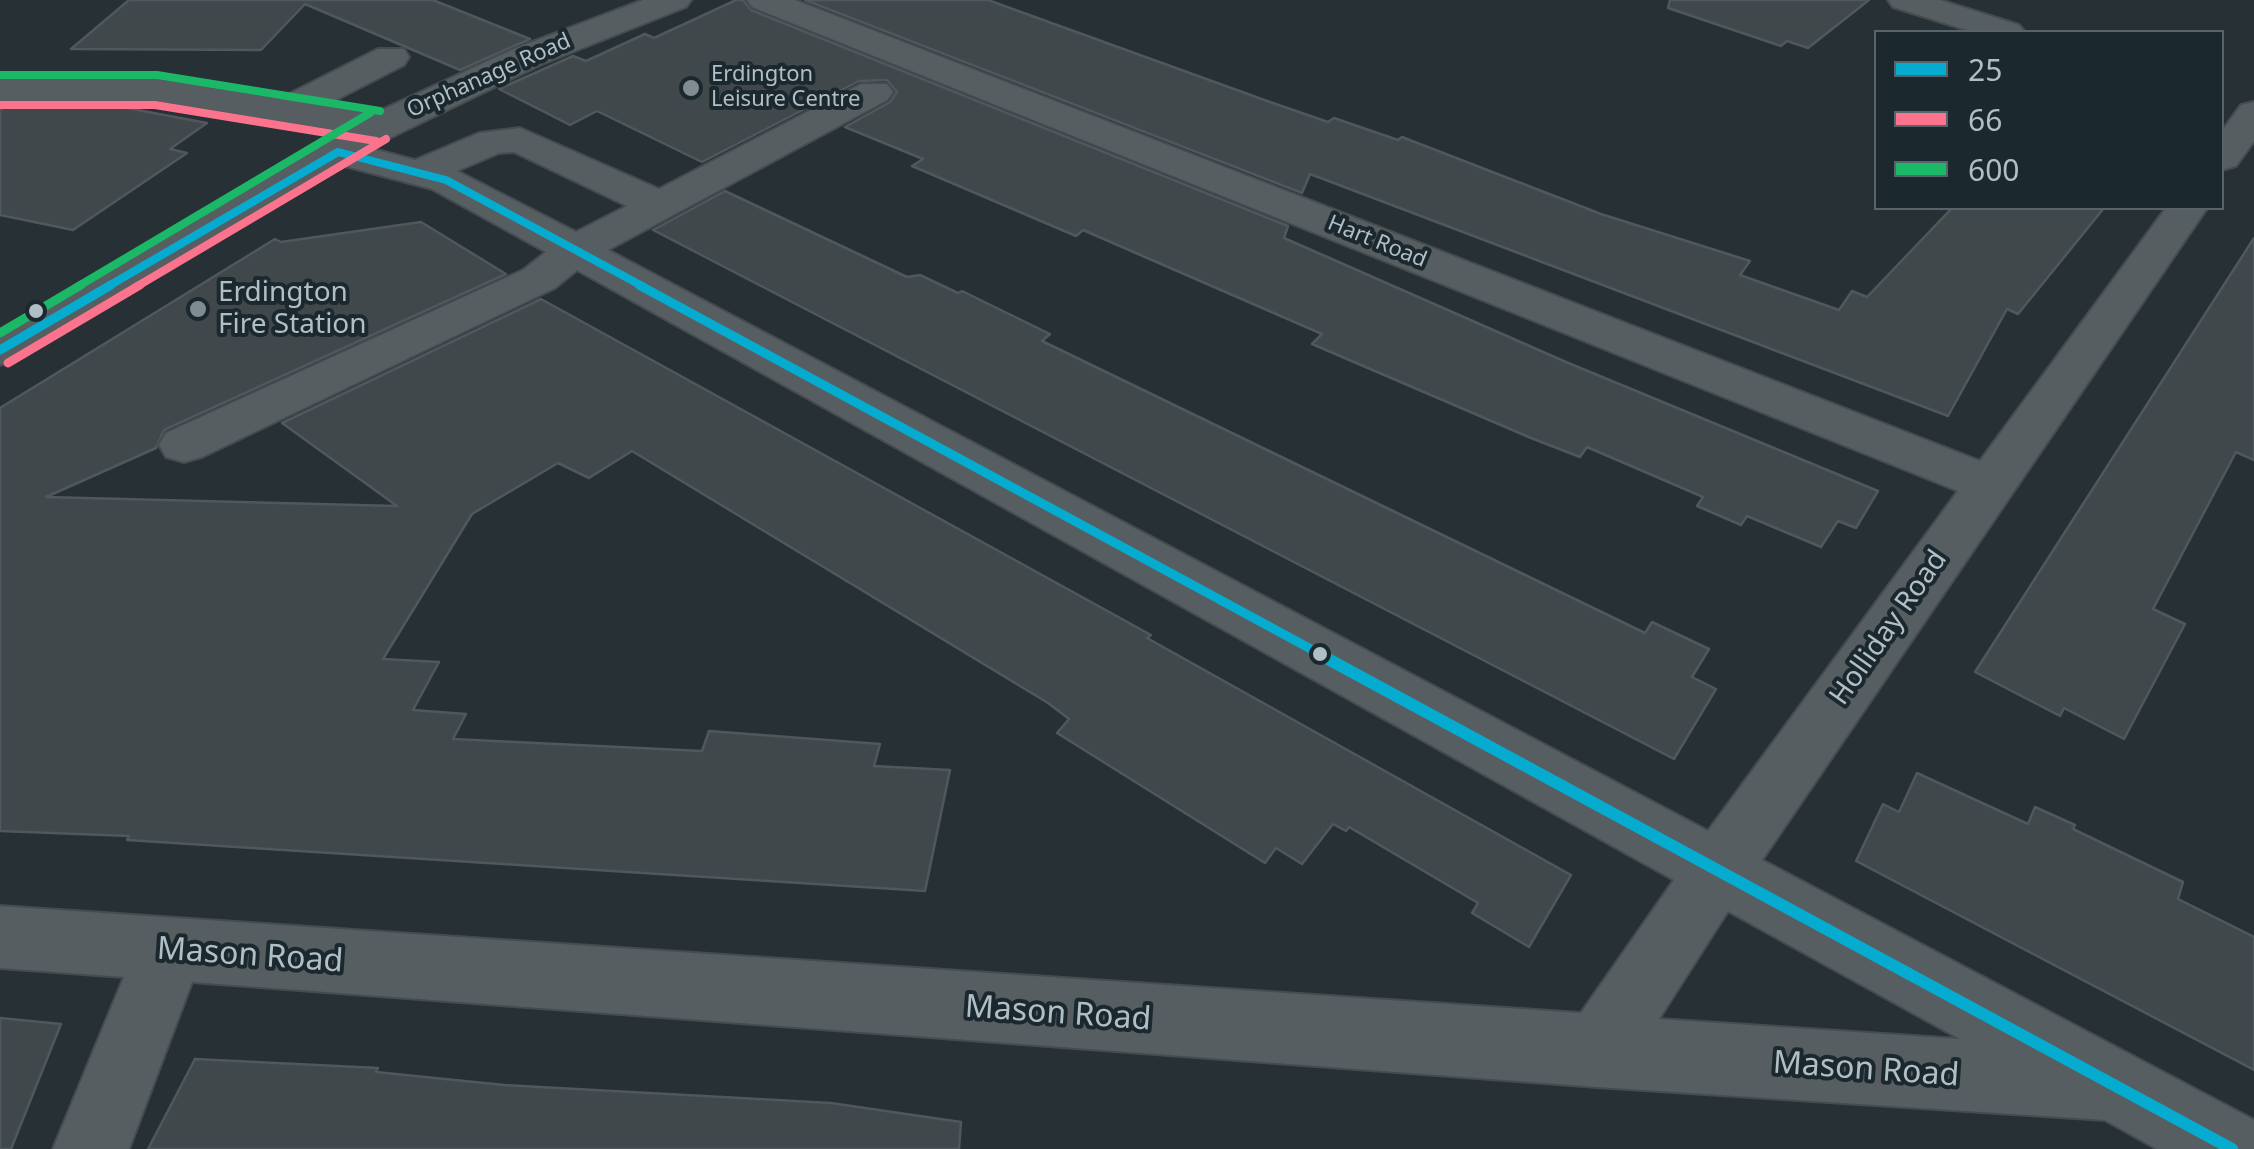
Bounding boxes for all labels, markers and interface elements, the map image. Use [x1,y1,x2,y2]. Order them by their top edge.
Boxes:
street label: Orphanage Road [403,28,575,124]
legend [1874,30,2224,210]
text: 25 [1968,49,2002,90]
place label: Erdington Leisure Centre [711,62,860,114]
marker: Erdington Leisure Centre [680,77,702,99]
text: 66 [1968,99,2002,140]
text: 600 [1968,149,2019,190]
street label: Hart Road [1324,210,1430,274]
place label: Erdington Fire Station [218,276,367,342]
marker: Erdington Fire Station [187,298,209,320]
unlabelled marker [26,301,46,321]
street label: Holliday Road [1823,544,1955,712]
unlabelled marker [1310,644,1330,664]
street label: Mason Road [156,930,344,982]
street label: Mason Road [964,988,1152,1040]
street label: Mason Road [1772,1044,1960,1096]

